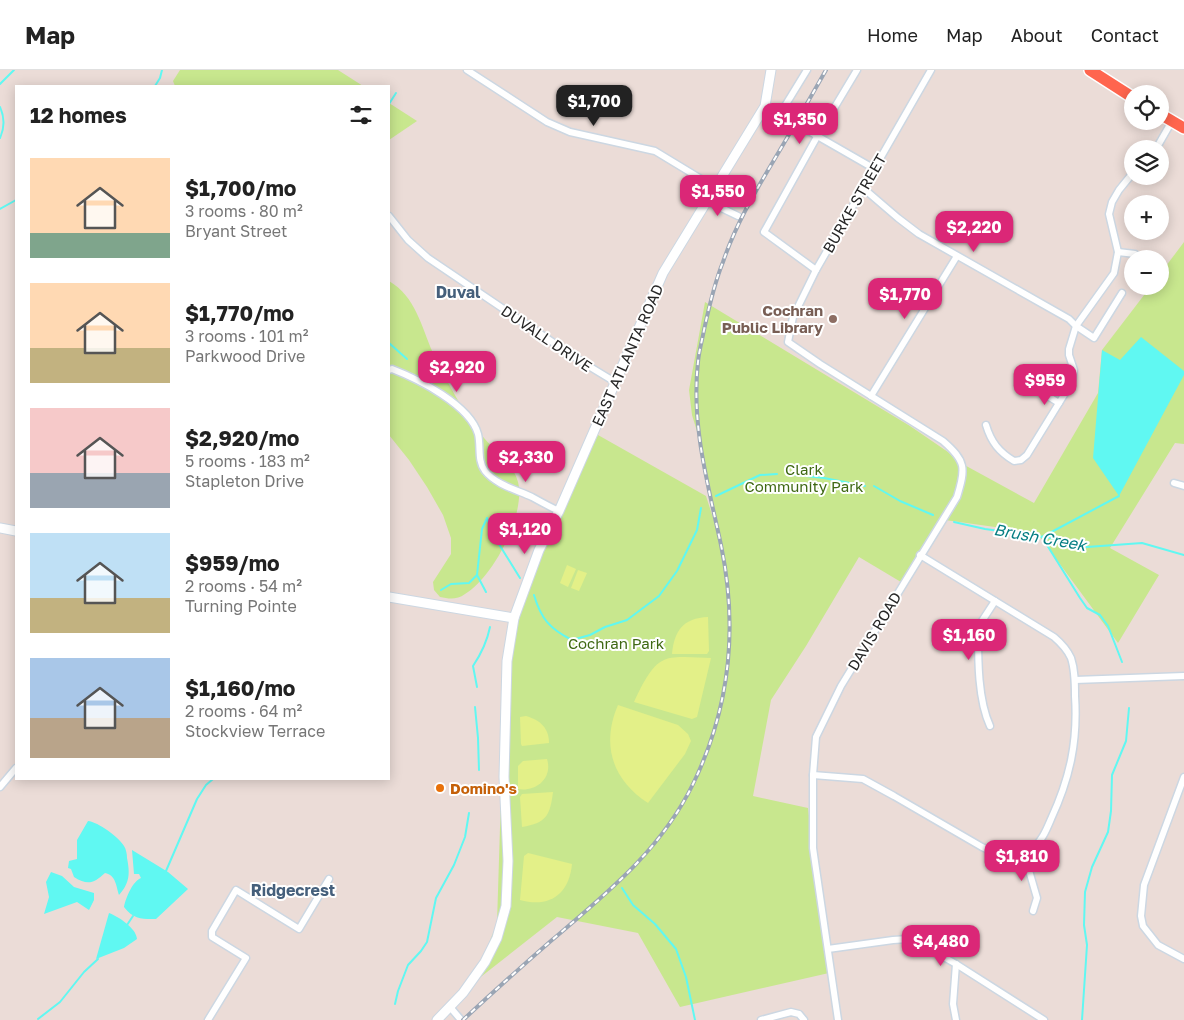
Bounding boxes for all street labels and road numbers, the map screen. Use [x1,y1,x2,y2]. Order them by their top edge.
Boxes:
street label: BURKE STREET [818,150,890,256]
street label: EAST ATLANTA ROAD [588,281,666,429]
street label: DUVALL DRIVE [498,301,596,375]
street label: DAVIS ROAD [843,588,905,674]

